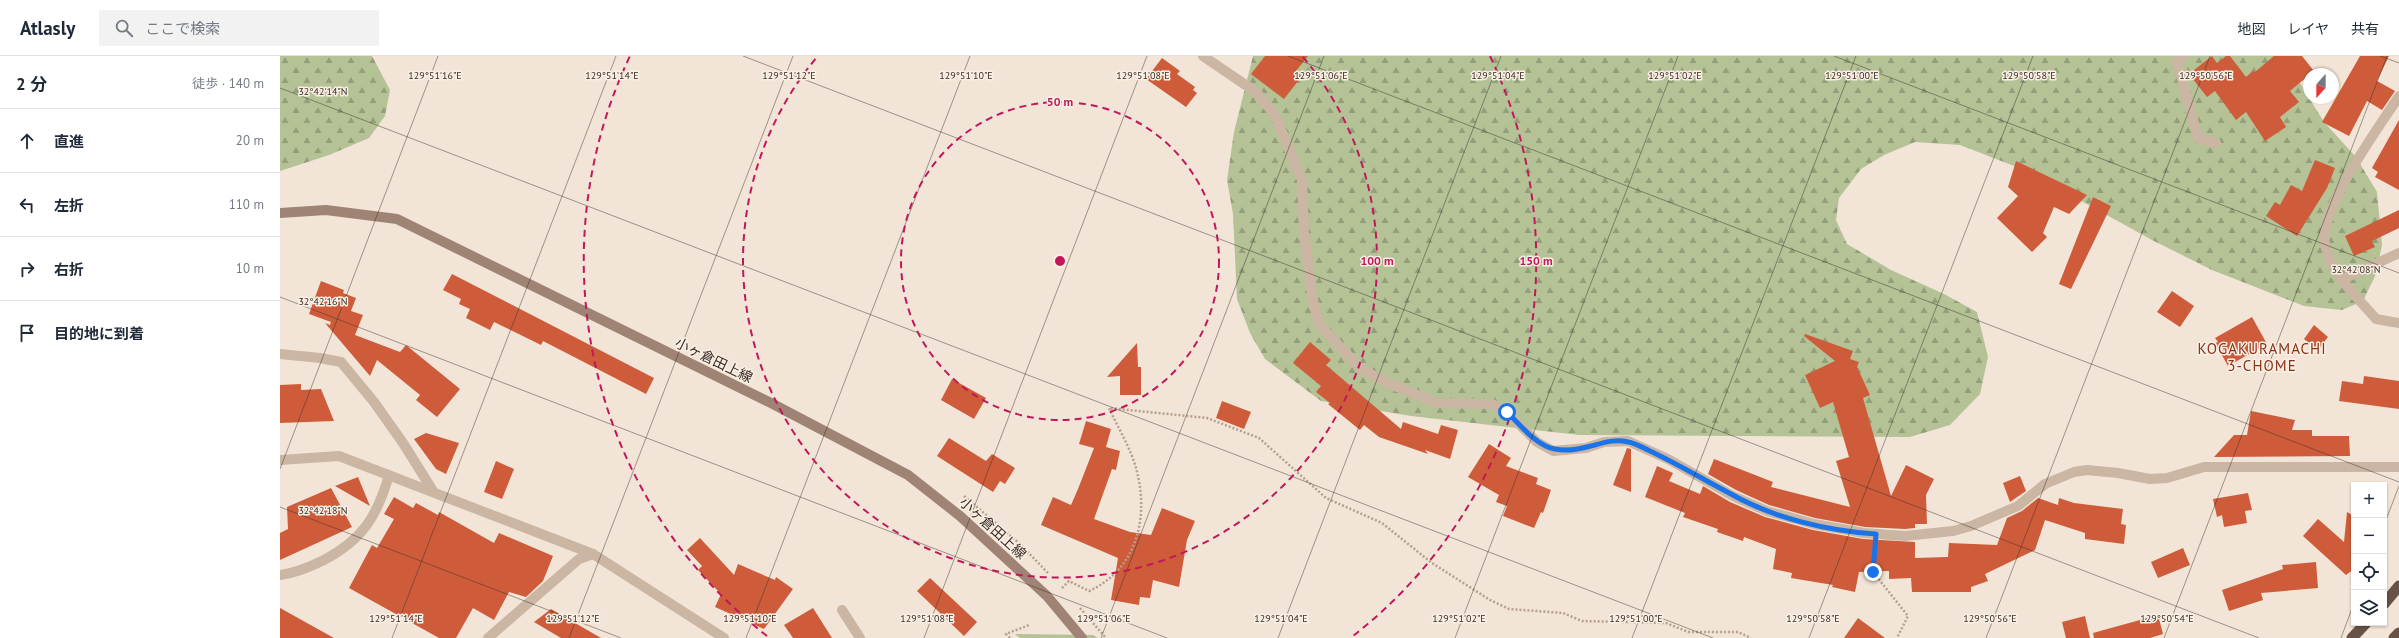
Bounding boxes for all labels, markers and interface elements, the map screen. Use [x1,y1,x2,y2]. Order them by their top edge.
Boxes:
search box [99,10,379,46]
text: Atlasly [20,16,75,40]
icon: search [113,17,135,39]
text: ここで検索 [145,19,220,38]
text: 地図 [2237,20,2265,38]
text: レイヤ [2287,20,2329,38]
text: 共有 [2351,20,2379,38]
north arrow [2303,68,2339,104]
text: 129°51'16"E [408,69,462,82]
text: 129°51'14"E [585,69,639,82]
text: 129°51'12"E [762,69,816,82]
text: 129°51'10"E [939,69,993,82]
text: 129°51'08"E [1116,69,1170,82]
text: 129°51'06"E [1294,69,1348,82]
text: 129°51'04"E [1471,69,1525,82]
text: 129°51'02"E [1648,69,1702,82]
text: 129°51'00"E [1825,69,1879,82]
text: 129°50'58"E [2002,69,2056,82]
text: 129°50'56"E [2179,69,2233,82]
text: 2 分 [16,73,47,95]
text: 徒歩 · 140 m [192,75,264,92]
text: 32°42'14"N [298,85,348,98]
text: 50 m [1047,94,1073,109]
icon: ahead [16,130,38,152]
text: 直進 [54,132,84,151]
text: 20 m [236,132,264,149]
icon: left [16,194,38,216]
text: 左折 [54,196,84,215]
text: 110 m [229,196,264,213]
text: 100 m [1360,253,1394,268]
text: 150 m [1519,253,1553,268]
centre of rings [1053,254,1067,268]
icon: right [16,258,38,280]
text: 右折 [54,260,84,279]
text: 10 m [236,260,264,277]
text: 32°42'08"N [2331,263,2381,276]
text: 32°42'16"N [298,295,348,308]
icon: arrive [16,322,38,344]
text: 目的地に到着 [54,324,144,343]
street label: 小ヶ倉田上線 [672,333,756,387]
district label: KOGAKURAMACHI 3-CHOME [2197,339,2327,375]
route start [1498,403,1516,421]
map controls [2351,482,2387,626]
button: + [2351,482,2387,518]
street label: 小ヶ倉田上線 [956,493,1030,563]
text: 32°42'18"N [298,504,348,517]
button: − [2351,518,2387,554]
button: locate [2351,554,2387,590]
route end [1864,563,1882,581]
button: layers [2351,590,2387,626]
text: 129°51'14"E [369,612,423,625]
text: 129°51'12"E [546,612,600,625]
text: 129°51'10"E [723,612,777,625]
text: 129°51'08"E [900,612,954,625]
text: 129°51'06"E [1077,612,1131,625]
text: 129°51'04"E [1254,612,1308,625]
text: 129°51'02"E [1432,612,1486,625]
text: 129°51'00"E [1609,612,1663,625]
text: 129°50'58"E [1786,612,1840,625]
text: 129°50'56"E [1963,612,2017,625]
text: 129°50'54"E [2140,612,2194,625]

